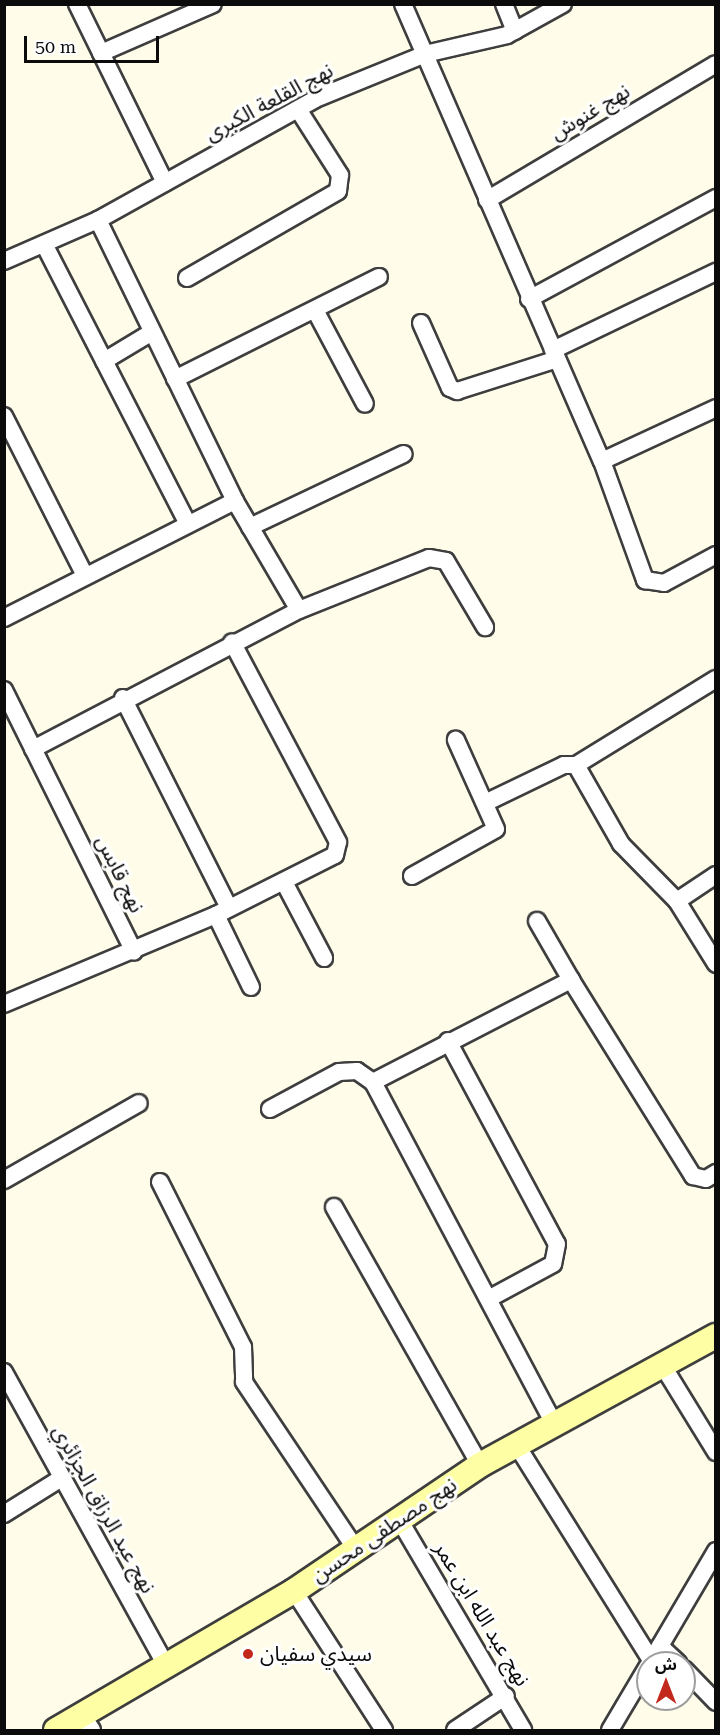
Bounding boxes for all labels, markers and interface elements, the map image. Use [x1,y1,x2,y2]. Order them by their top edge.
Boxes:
scale bar [27,24,162,62]
text: 50 m [35,36,76,57]
street label: نهج القلعة الكبرى [201,58,337,146]
street label: نهج غنوش [546,78,634,146]
street label: نهج قابس [90,831,150,917]
street label: نهج عبد الرزاق الجزائري [47,1420,161,1598]
street label: نهج مصطفى محسن [307,1472,461,1588]
street label: نهج عبد الله ابن عمر [429,1537,535,1691]
place label: سيدي سفيان [260,1641,372,1667]
marker: سيدي سفيان [241,1647,255,1661]
north arrow [636,1651,696,1711]
text: ش [655,1655,677,1674]

